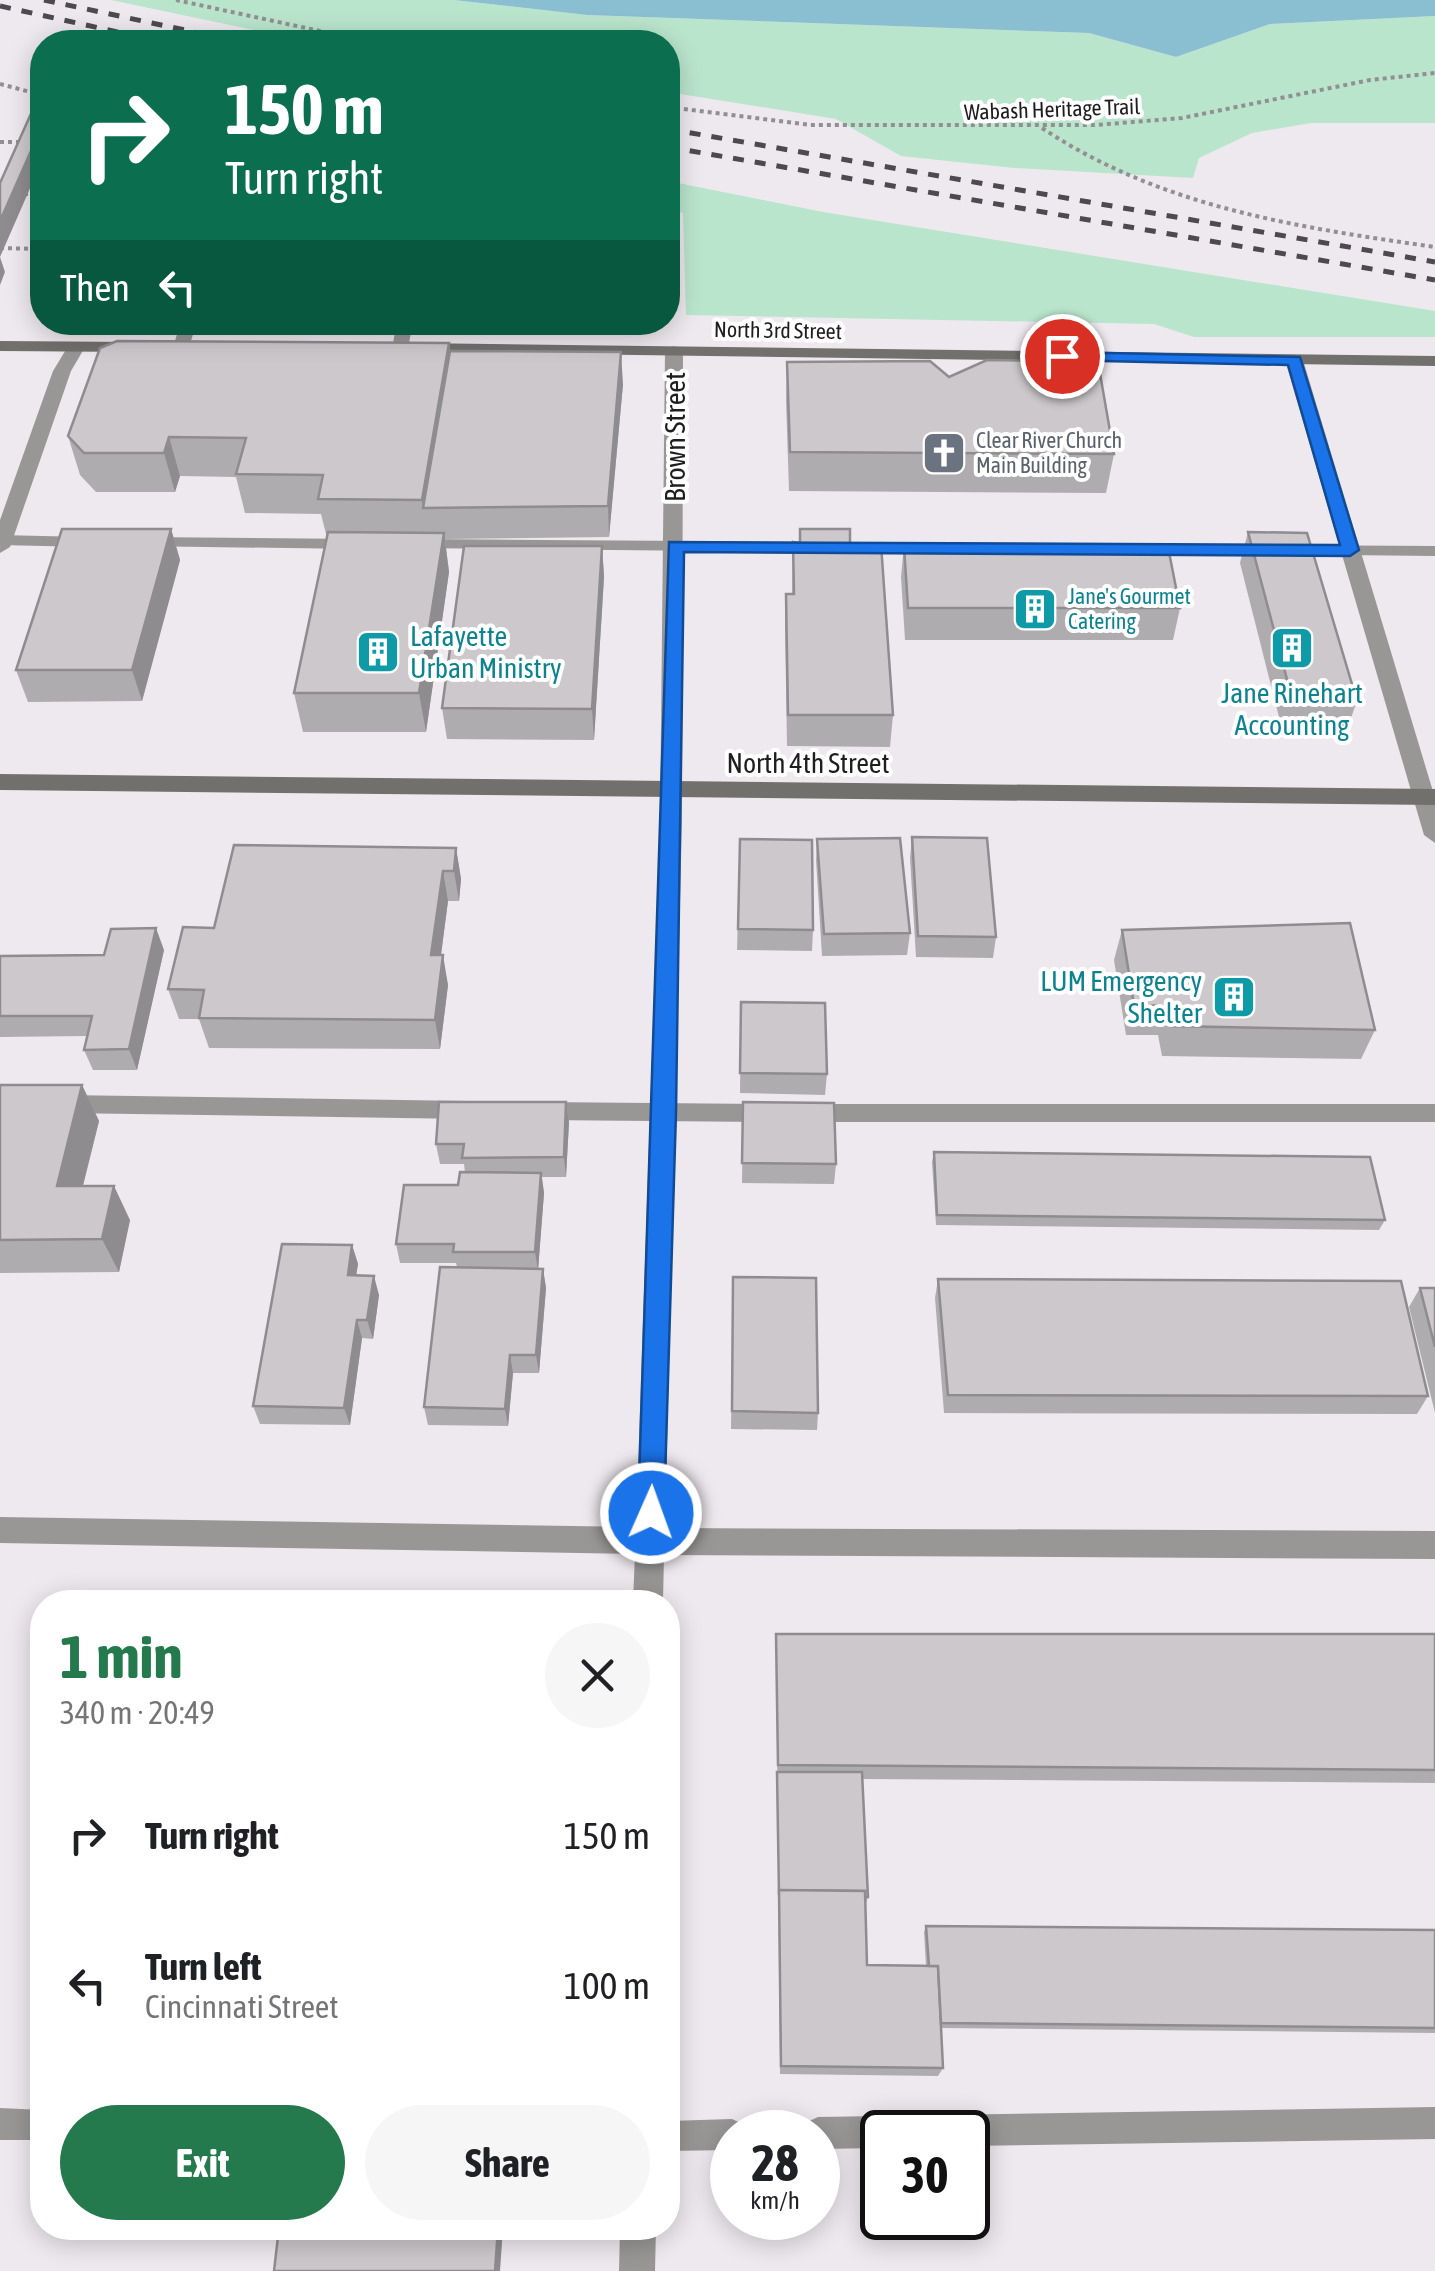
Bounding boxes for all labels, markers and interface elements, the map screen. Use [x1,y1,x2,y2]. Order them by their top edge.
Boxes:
text: 150 m [225,69,384,149]
icon: right [60,70,190,200]
street label: Wabash Heritage Trail [964,93,1141,125]
text: Turn right [225,152,383,204]
icon: left [150,260,205,315]
text: Then [60,266,130,309]
pin [1020,314,1105,399]
street label: North 3rd Street [714,316,842,344]
icon: arrive [1035,329,1090,384]
street label: Brown Street [659,372,691,502]
place label: Clear River Church Main Building [976,427,1122,478]
church icon: Clear River Church Main Building [921,430,967,476]
place label: Jane's Gourmet Catering [1068,583,1191,634]
building icon: Jane's Gourmet Catering [1012,586,1058,632]
place label: Lafayette Urban Ministry [410,620,561,684]
building icon: Jane Rinehart Accounting [1269,625,1315,671]
building icon: Lafayette Urban Ministry [355,629,401,675]
place label: Jane Rinehart Accounting [1221,677,1363,741]
street label: North 4th Street [726,747,890,779]
place label: LUM Emergency Shelter [1040,965,1203,1029]
building icon: LUM Emergency Shelter [1211,974,1257,1020]
position arrow [599,1461,703,1565]
text: 1 min [60,1622,183,1691]
button: close [545,1623,650,1728]
text: 340 m · 20:49 [60,1694,215,1731]
icon: right [60,1808,115,1863]
text: Turn right [145,1814,279,1857]
text: 150 m [564,1814,650,1857]
text: Turn left [145,1945,261,1988]
icon: left [60,1958,115,2013]
text: 100 m [564,1964,650,2007]
text: Cincinnati Street [145,1988,339,2025]
button: Exit [60,2105,345,2220]
button: Share [365,2105,650,2220]
speed limit sign: 30 [860,2110,990,2240]
text: 28 [751,2134,798,2192]
text: km/h [750,2186,800,2214]

